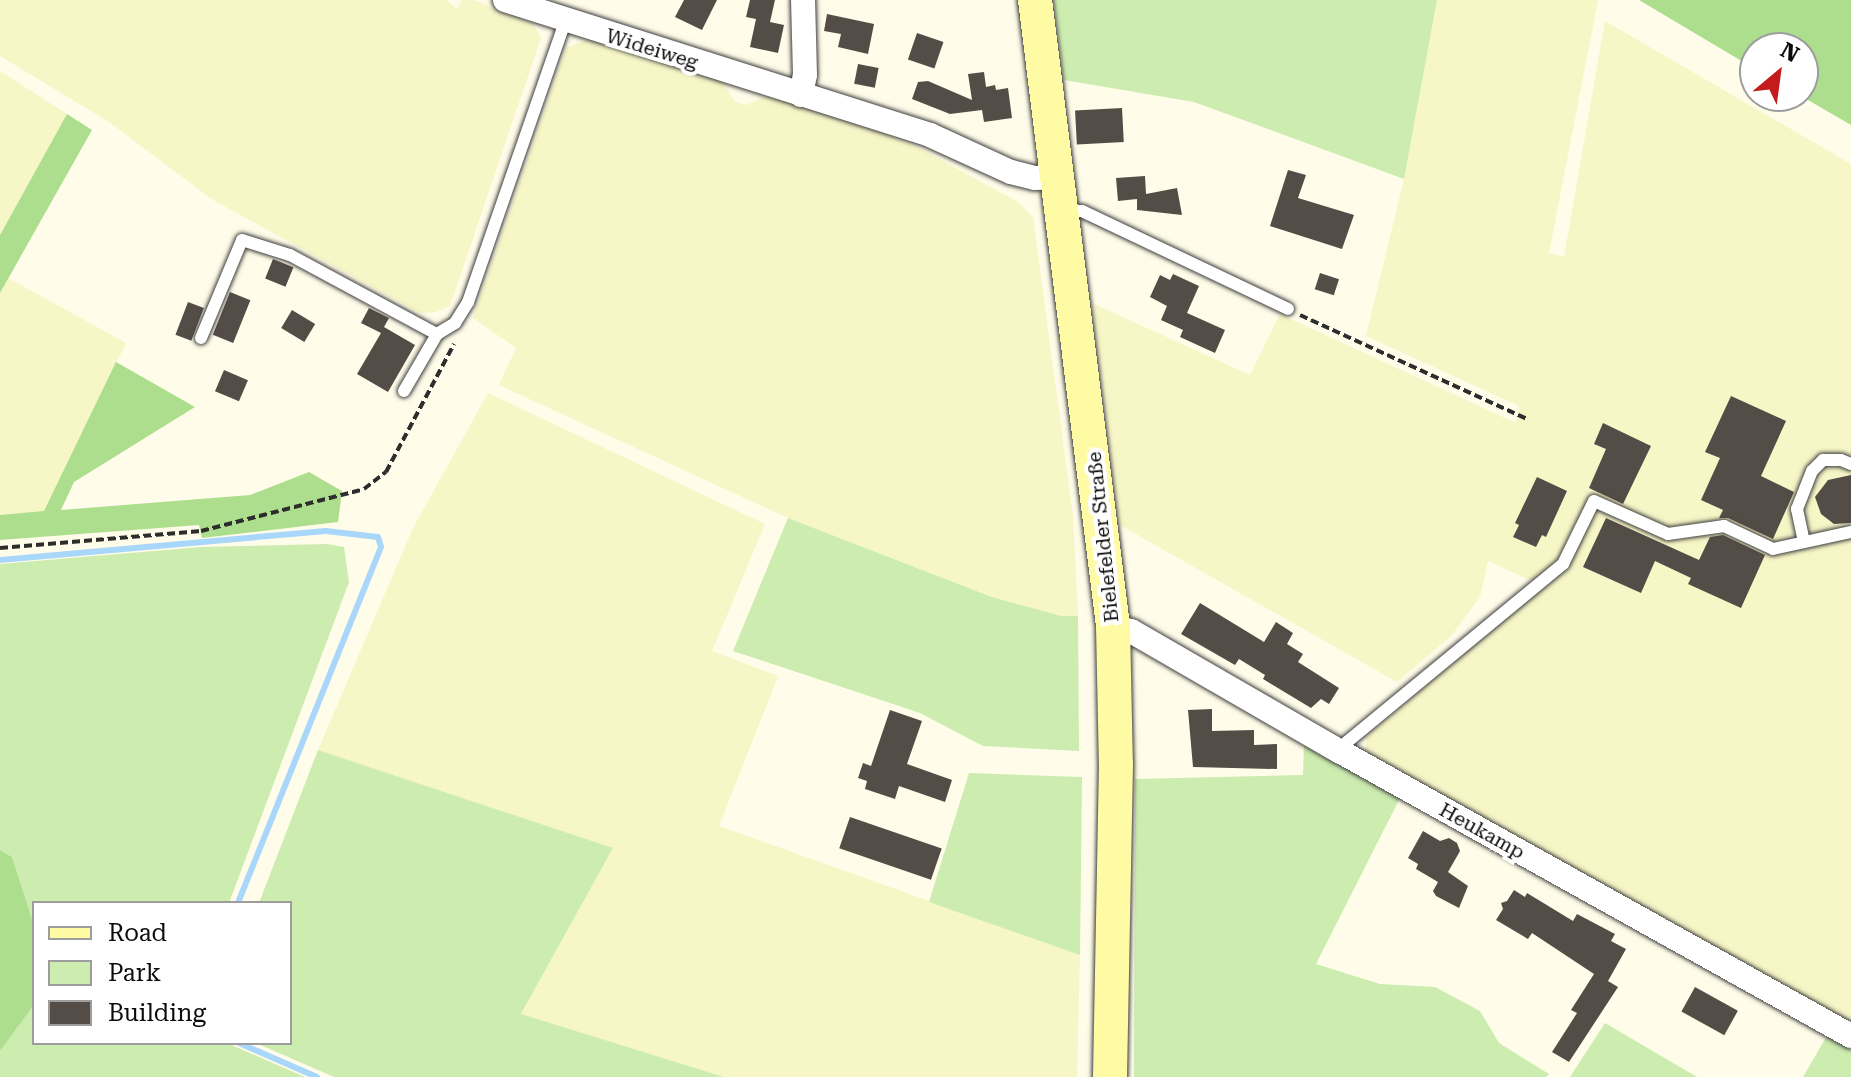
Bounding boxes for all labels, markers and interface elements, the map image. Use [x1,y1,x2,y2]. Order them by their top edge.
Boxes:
street label: Wideiweg [603,24,701,74]
north arrow [1739,32,1819,112]
text: N [1776,37,1803,67]
street label: Bielefelder Straße [1082,450,1124,624]
street label: Heukamp [1435,798,1529,864]
legend [32,901,292,1045]
text: Road [108,919,167,947]
text: Park [108,959,161,987]
text: Building [108,999,206,1027]

